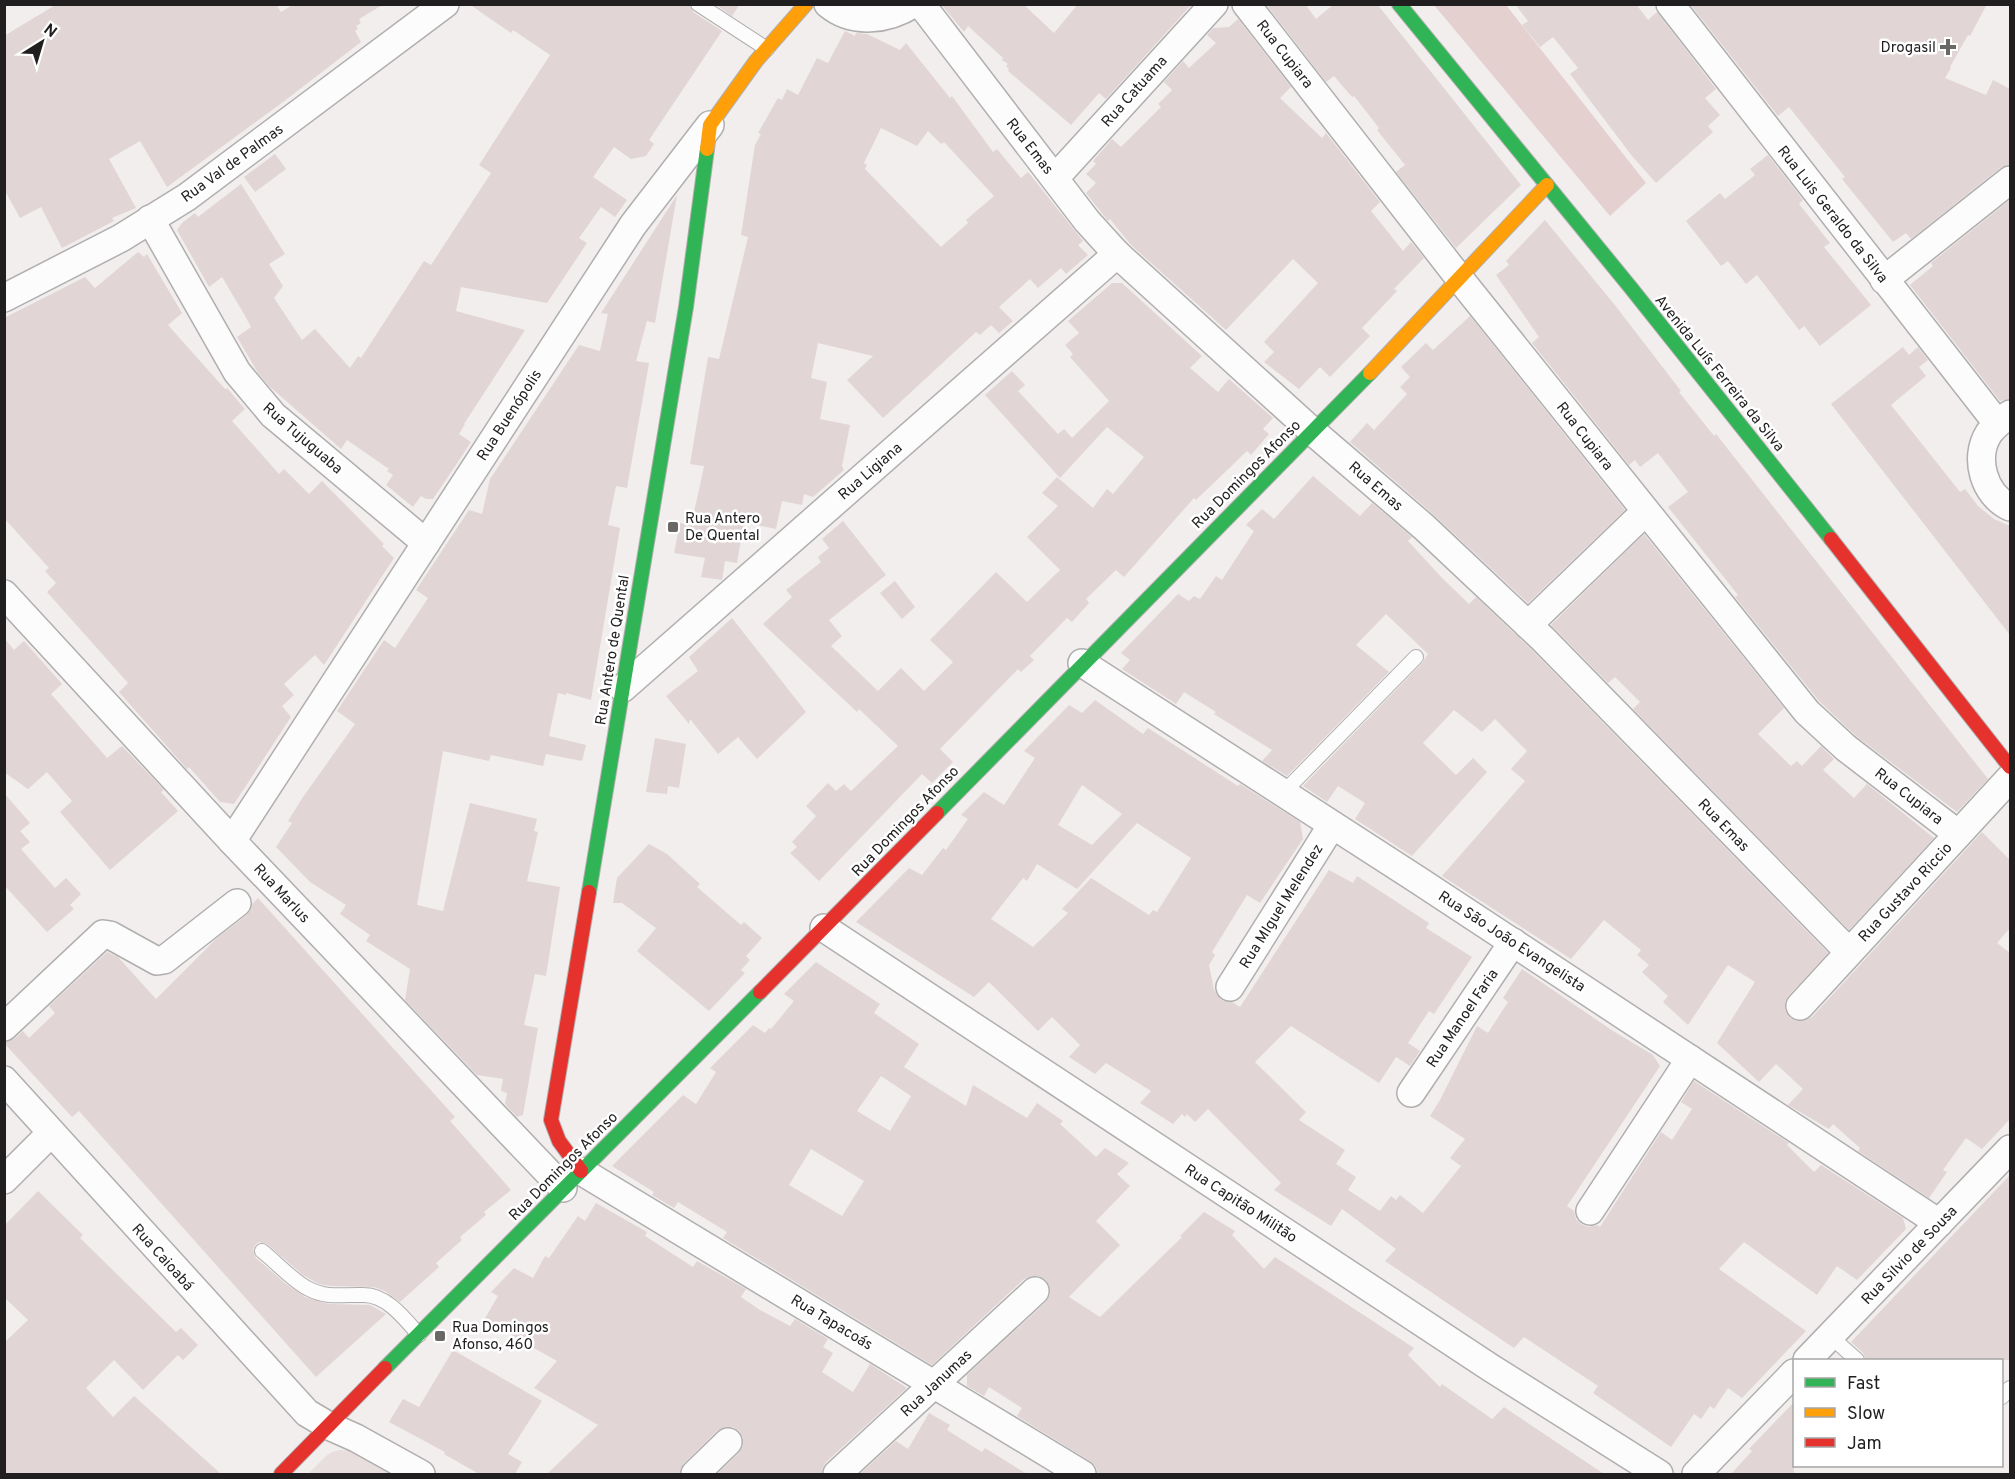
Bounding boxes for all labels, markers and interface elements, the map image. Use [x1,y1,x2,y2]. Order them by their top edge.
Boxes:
north arrow [12,12,72,72]
street label: Rua Cupiara [1251,17,1316,93]
text: N [39,20,60,43]
place label: Drogasil [1880,39,1936,58]
marker: Drogasil [1941,40,1955,54]
street label: Rua Catuama [1098,52,1172,132]
street label: Rua Emas [1001,115,1057,179]
street label: Rua Val de Palmas [178,121,288,208]
street label: Rua Luis Geraldo da Silva [1772,142,1891,287]
street label: Avenida Luís Ferreira da Silva [1650,292,1788,456]
street label: Rua Buenópolis [474,367,547,465]
street label: Rua Tujuguaba [258,399,346,479]
street label: Rua Cupiara [1551,399,1616,475]
street label: Rua Domingos Afonso [1189,417,1306,534]
street label: Rua Ligiana [835,439,907,505]
street label: Rua Emas [1344,458,1406,516]
place label: Rua Antero De Quental [685,510,760,546]
marker: Rua Antero De Quental [666,520,680,534]
street label: Rua Antero de Quental [592,574,635,727]
street label: Rua Domingos Afonso [848,763,964,881]
street label: Rua Cupiara [1870,765,1946,830]
street label: Rua Emas [1693,796,1753,857]
street label: Rua Gustavo Riccio [1855,839,1957,947]
street label: Rua MIguel Melendez [1236,841,1328,973]
street label: Rua Marlus [249,860,313,928]
street label: Rua São João Evangelista [1434,888,1588,997]
street label: Rua Manoel Faria [1423,966,1503,1072]
street label: Rua Domingos Afonso [506,1109,623,1226]
street label: Rua Capitão Militão [1180,1161,1300,1248]
street label: Rua Silvio de Sousa [1858,1203,1962,1309]
street label: Rua Caioabá [127,1220,197,1296]
street label: Rua Tapacoás [787,1291,876,1355]
place label: Rua Domingos Afonso, 460 [452,1319,549,1355]
marker: Rua Domingos Afonso, 460 [433,1329,447,1343]
street label: Rua Janumas [897,1346,977,1422]
legend [1793,1359,2003,1467]
text: Fast [1847,1373,1880,1396]
text: Slow [1847,1403,1885,1426]
text: Jam [1847,1433,1882,1456]

